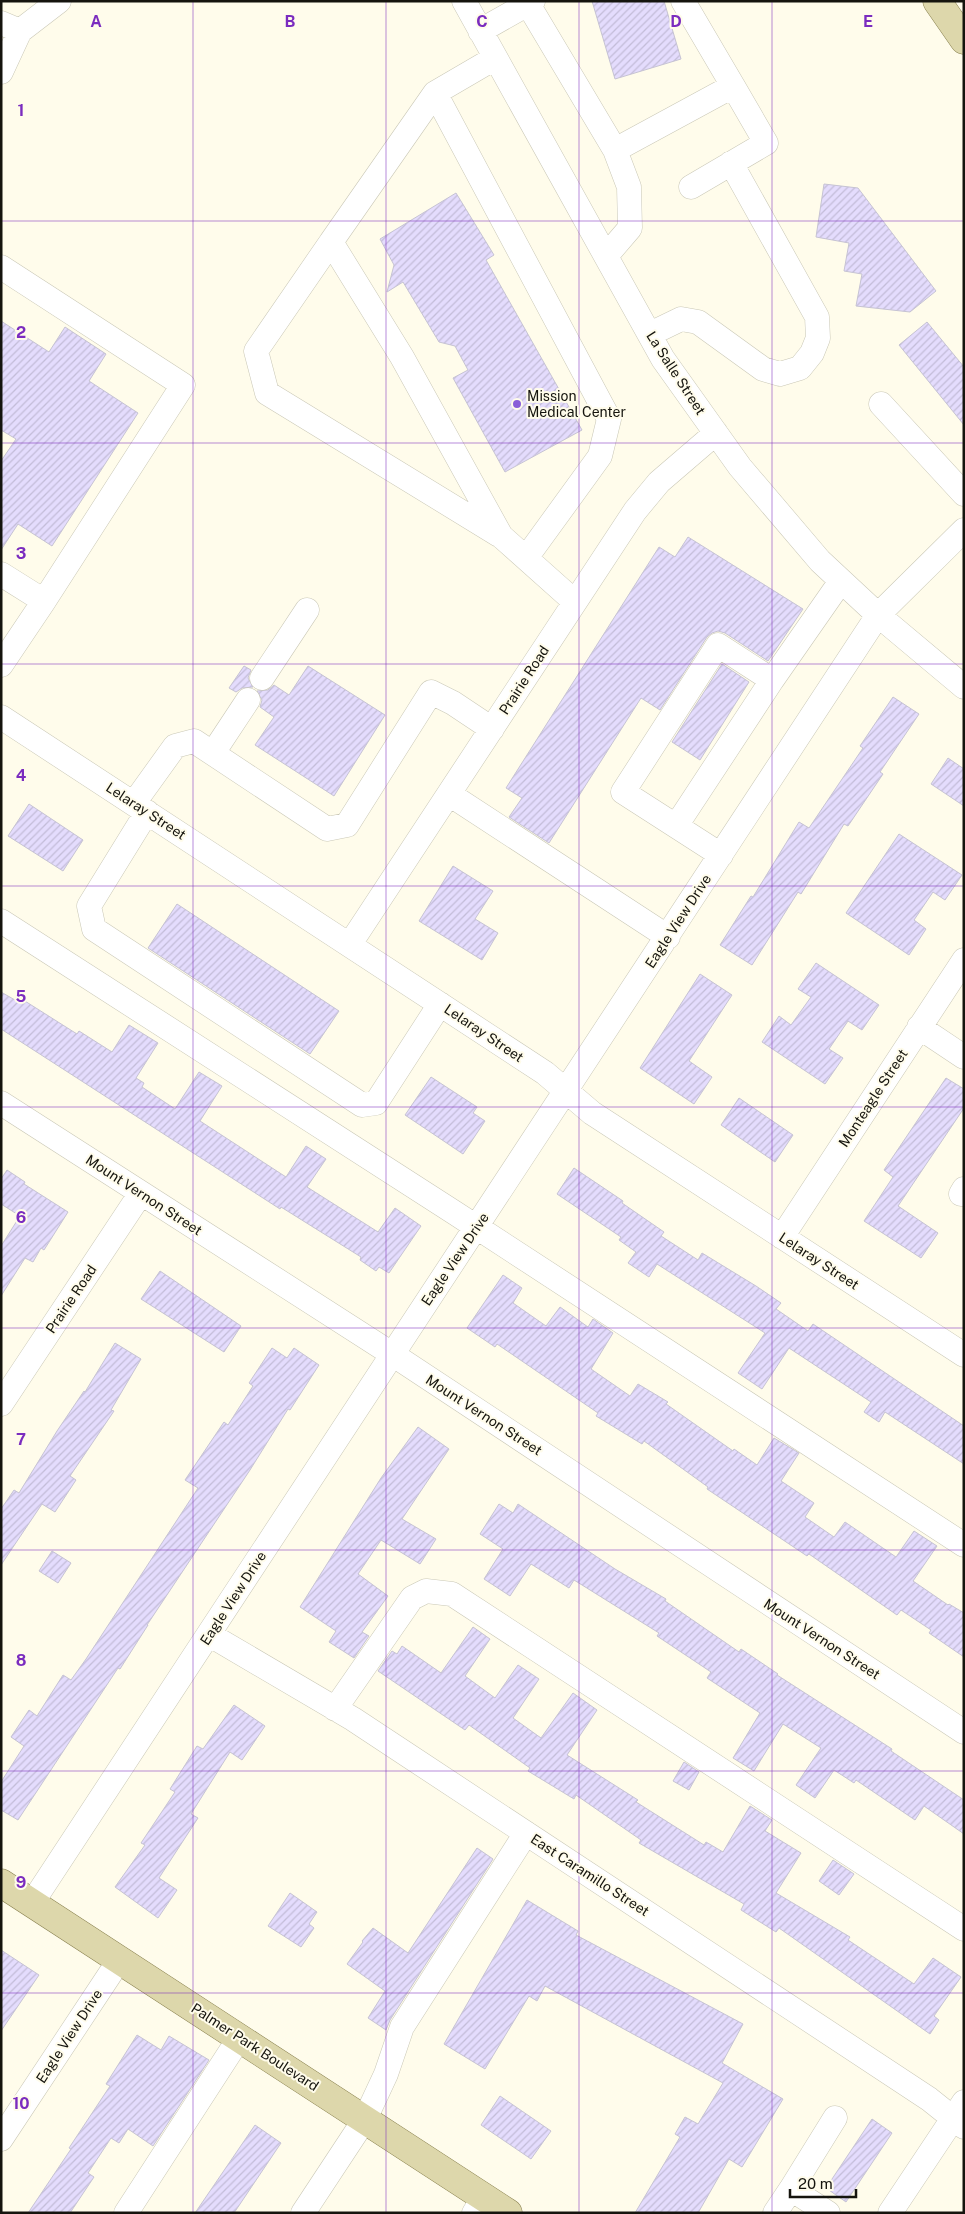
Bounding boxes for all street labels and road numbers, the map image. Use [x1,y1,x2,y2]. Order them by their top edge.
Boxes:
street label: La Salle Street [643,328,709,418]
street label: Prairie Road [496,643,552,717]
street label: Lelaray Street [103,779,189,843]
street label: Eagle View Drive [642,871,714,971]
street label: Lelaray Street [441,1001,527,1065]
street label: Monteagle Street [835,1046,911,1150]
street label: Mount Vernon Street [83,1151,205,1239]
street label: Eagle View Drive [418,1210,492,1308]
street label: Lelaray Street [776,1229,862,1293]
street label: Prairie Road [42,1262,100,1336]
street label: Mount Vernon Street [423,1371,545,1459]
street label: Eagle View Drive [197,1548,269,1648]
street label: Mount Vernon Street [761,1595,883,1683]
street label: East Caramillo Street [528,1831,652,1919]
street label: Eagle View Drive [33,1986,105,2086]
street label: Palmer Park Boulevard [188,2000,322,2094]

